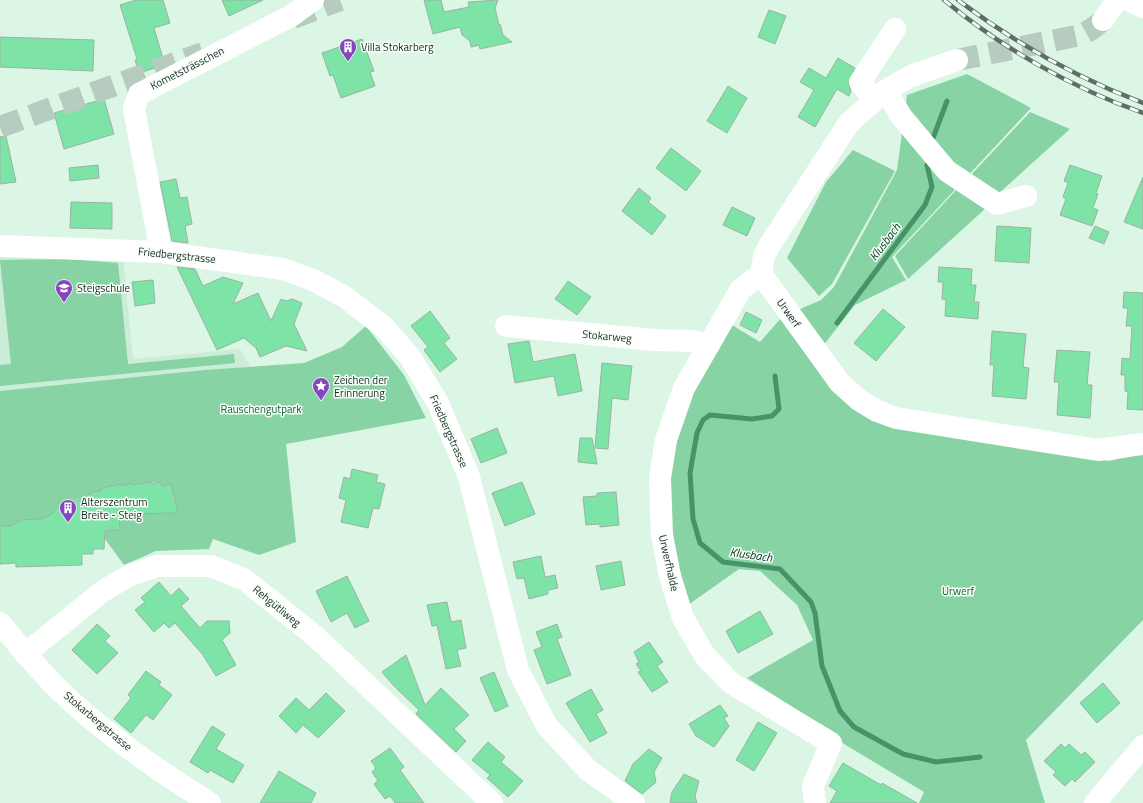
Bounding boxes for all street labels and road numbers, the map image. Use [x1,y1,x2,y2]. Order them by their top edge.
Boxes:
street label: Kometsträsschen [147,42,227,94]
street label: Friedbergstrasse [137,243,217,267]
street label: Urwerf [773,295,805,331]
street label: Stokarweg [582,326,633,346]
street label: Friedbergstrasse [426,392,472,470]
street label: Urwerfhalde [655,533,683,593]
street label: Rehgütliweg [249,582,305,631]
street label: Stokarbergstrasse [60,688,136,755]

